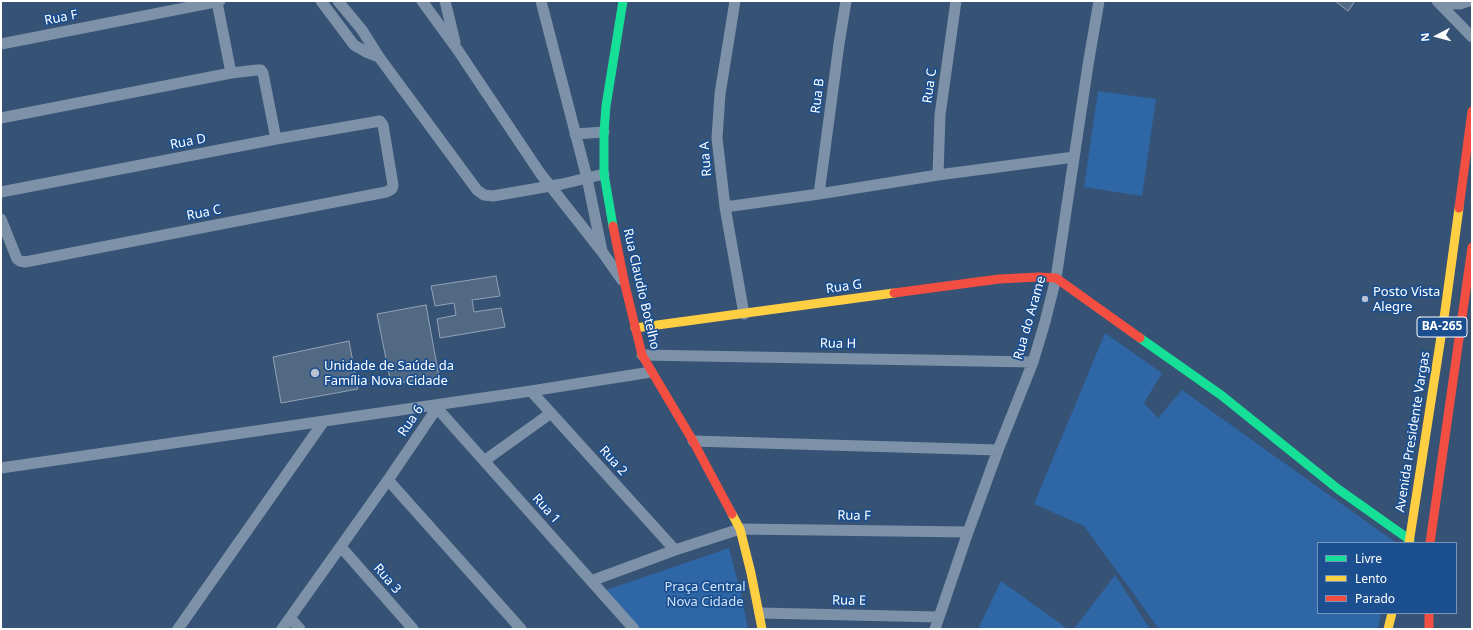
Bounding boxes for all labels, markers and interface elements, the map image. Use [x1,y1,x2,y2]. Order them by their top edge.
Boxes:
street label: Rua F [43,7,79,29]
north arrow [1417,16,1457,56]
text: N [1417,32,1432,43]
street label: Rua C [920,68,940,104]
street label: Rua B [808,78,828,114]
street label: Rua D [169,131,207,153]
street label: Rua A [697,141,715,177]
street label: Rua C [185,202,223,224]
street label: Rua Claudio Botelho [619,227,663,351]
street label: Rua do Arame [1011,274,1049,362]
street label: Rua G [825,277,863,297]
place label: Posto Vista Alegre [1373,284,1440,315]
marker: Posto Vista Alegre [1360,294,1370,304]
road number: BA-265 [1417,317,1467,337]
street label: Rua H [820,336,856,352]
street label: Avenida Presidente Vargas [1393,351,1433,513]
place label: Unidade de Saúde da Família Nova Cidade [324,358,454,389]
marker: Unidade de Saúde da Família Nova Cidade [309,367,321,379]
street label: Rua 6 [395,402,427,440]
street label: Rua 2 [596,443,630,479]
street label: Rua 1 [529,491,563,527]
street label: Rua F [837,508,871,524]
legend [1317,542,1457,614]
text: Livre [1355,550,1382,567]
street label: Rua 3 [370,561,404,597]
text: Lento [1355,570,1387,587]
park label: Praça Central Nova Cidade [664,579,746,610]
text: Parado [1355,590,1395,607]
street label: Rua E [832,593,866,609]

